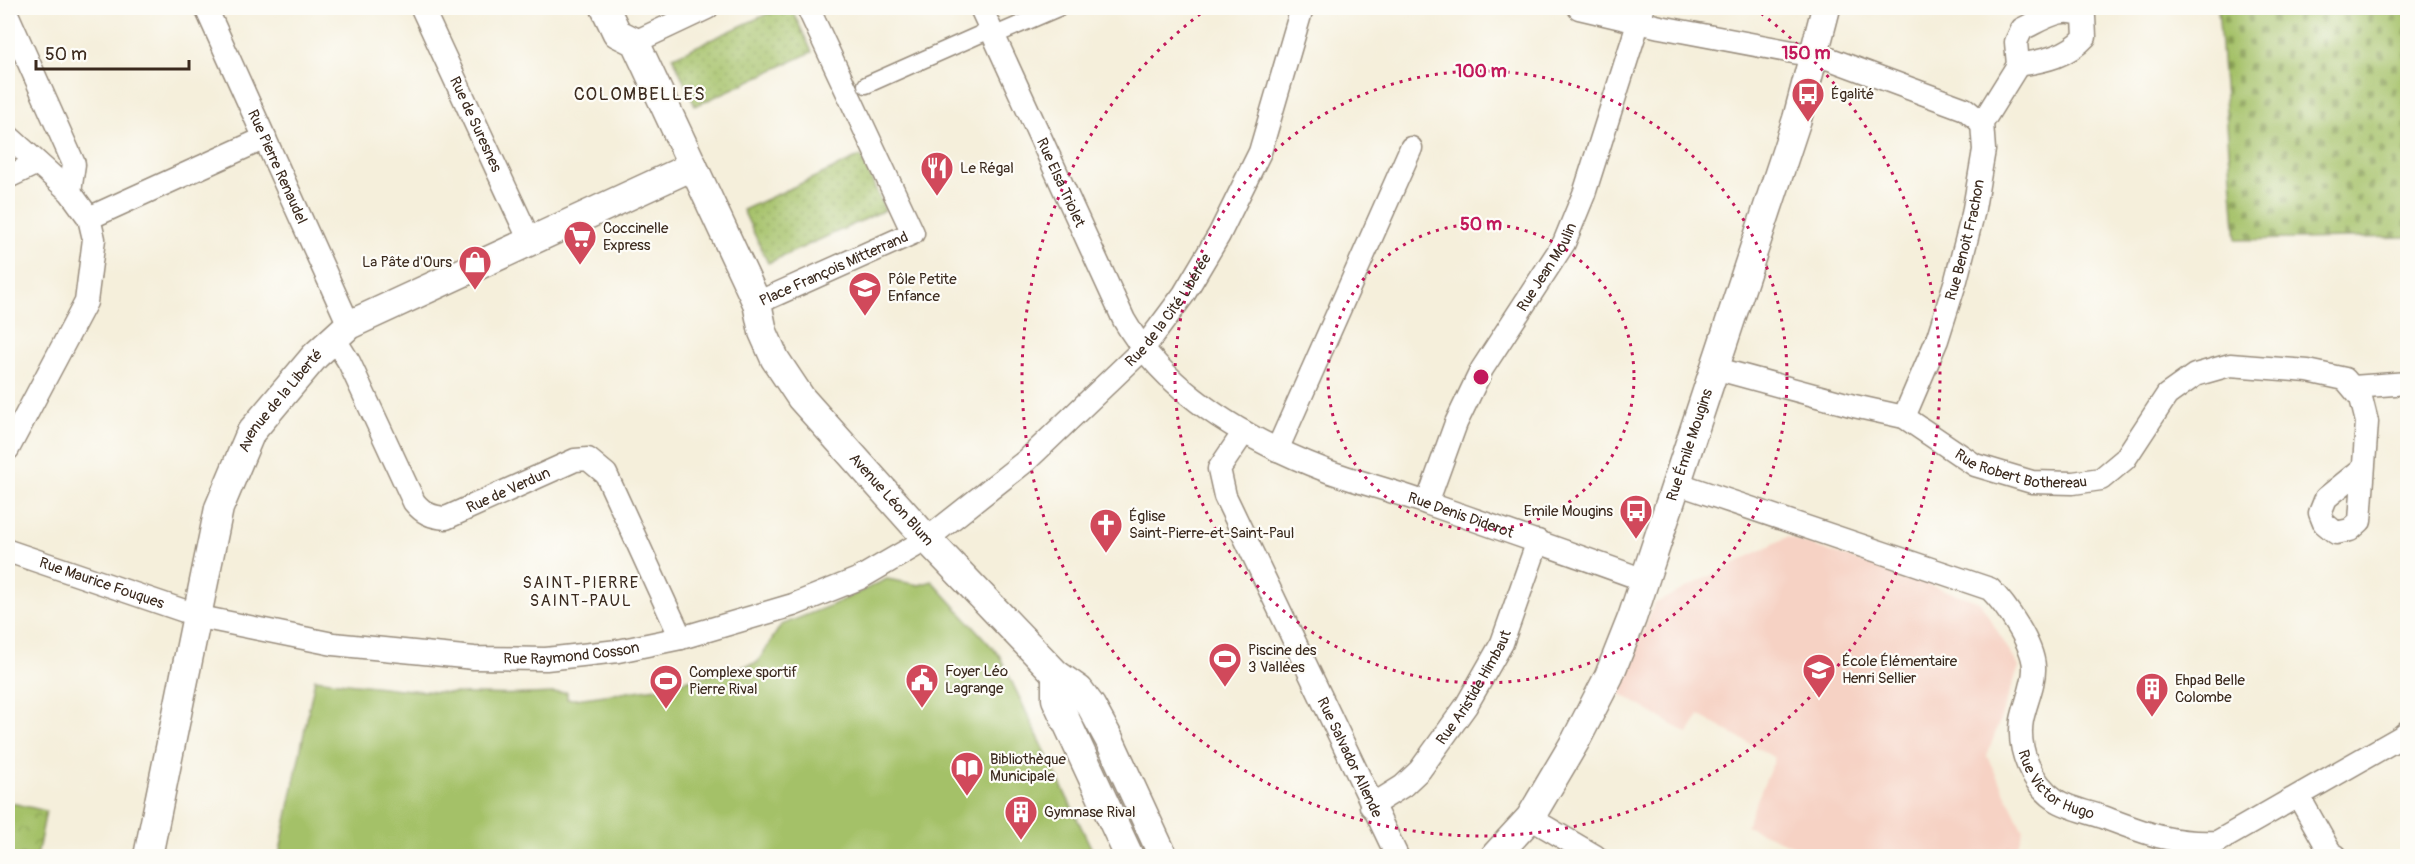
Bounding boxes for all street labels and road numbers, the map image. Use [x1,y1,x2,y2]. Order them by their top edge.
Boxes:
street label: Rue de Suresnes [445,74,506,175]
street label: Rue Pierre Renaudel [243,107,311,227]
street label: Rue Elsa Triolet [1032,135,1090,231]
street label: Rue Benoit Frachon [1941,178,1989,303]
street label: Rue Jean Moulin [1513,220,1581,315]
street label: Place François Mitterrand [756,227,911,311]
street label: Rue de la Cité Libérée [1121,250,1216,371]
street label: Avenue de la Liberté [235,345,326,455]
street label: Rue Émile Mougins [1662,386,1717,504]
street label: Rue Robert Bothereau [1951,445,2088,493]
street label: Avenue Léon Blum [845,449,938,550]
street label: Rue de Verdun [464,463,553,518]
street label: Rue Denis Diderot [1405,488,1517,543]
street label: Rue Maurice Fouques [37,553,167,614]
street label: Rue Aristide Himbaut [1432,627,1516,749]
street label: Rue Raymond Cosson [503,638,641,669]
street label: Rue Salvador Allende [1313,694,1387,821]
street label: Rue Victor Hugo [2013,748,2096,824]

